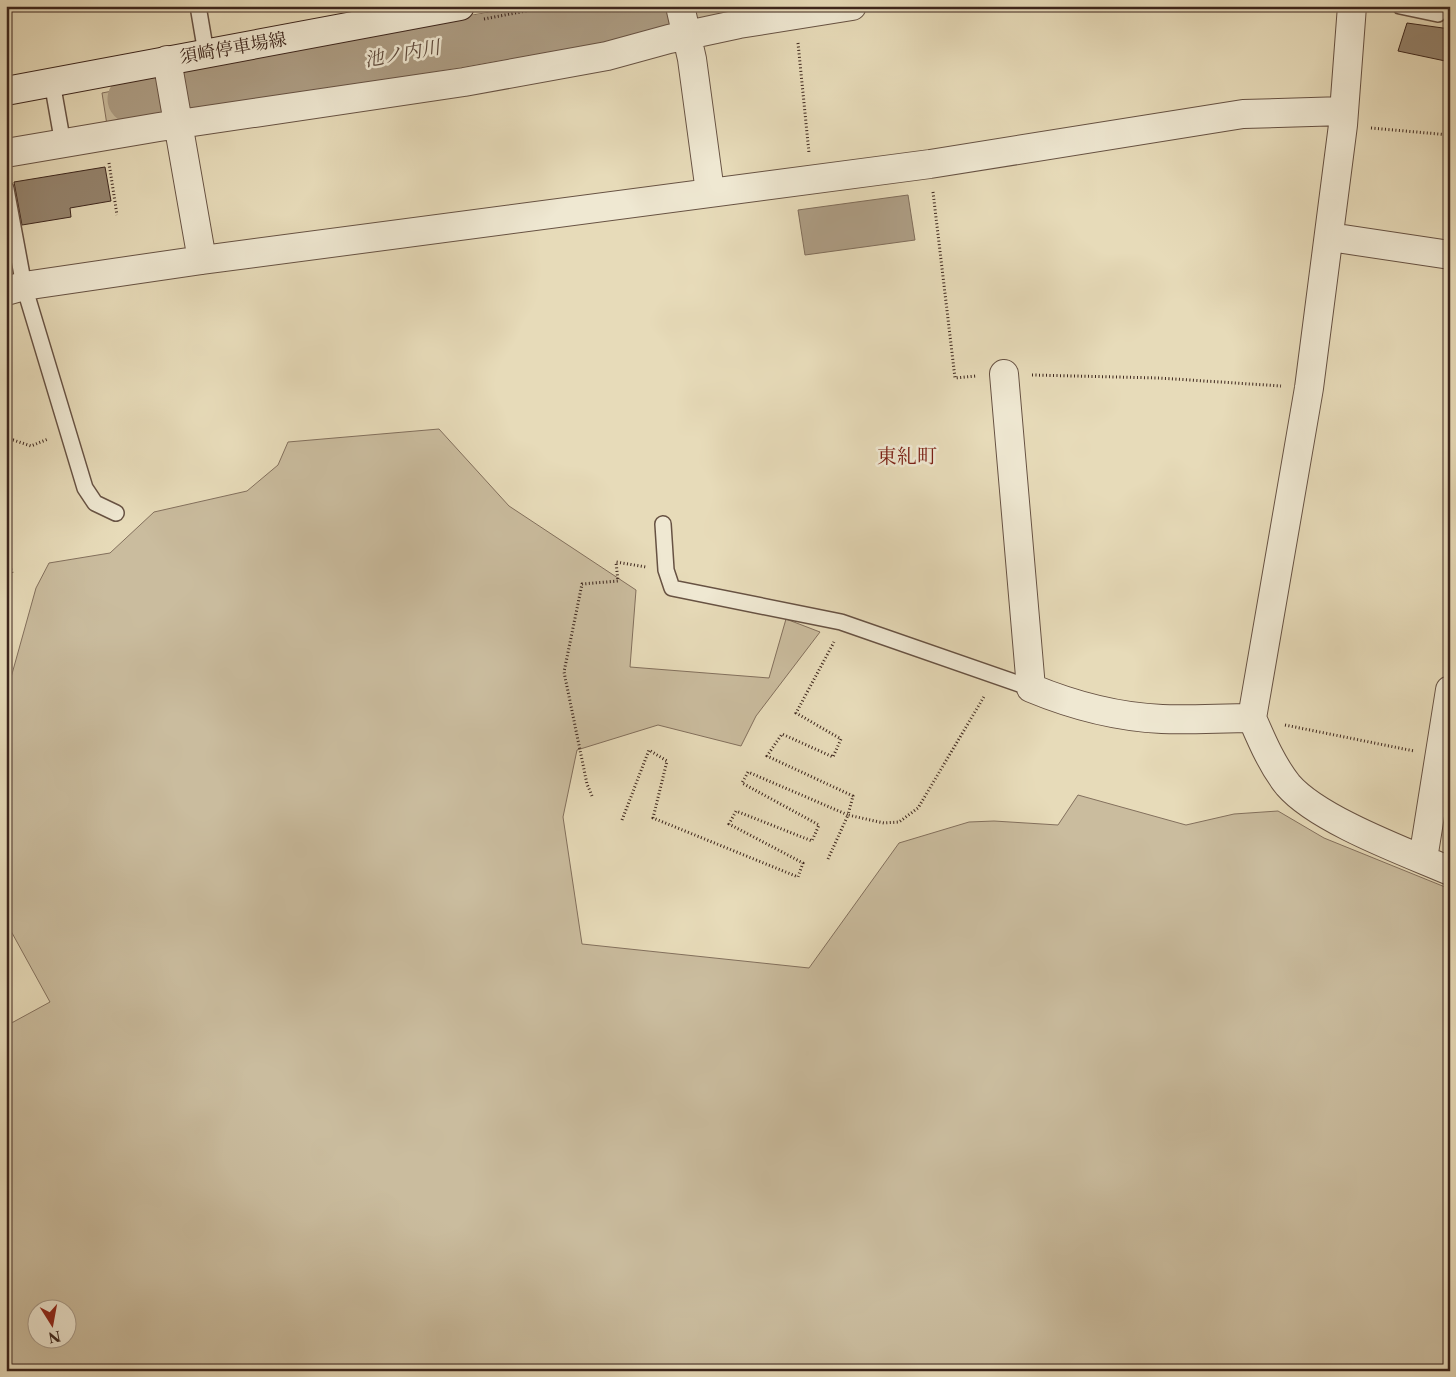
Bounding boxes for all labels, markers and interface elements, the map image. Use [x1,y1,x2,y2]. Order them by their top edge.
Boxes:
street label: 須崎停車場線 [178,28,288,68]
water label: 池ノ内川 [363,35,443,71]
district label: 東糺町 [877,444,937,468]
north arrow [28,1300,78,1350]
text: N [47,1327,62,1347]

